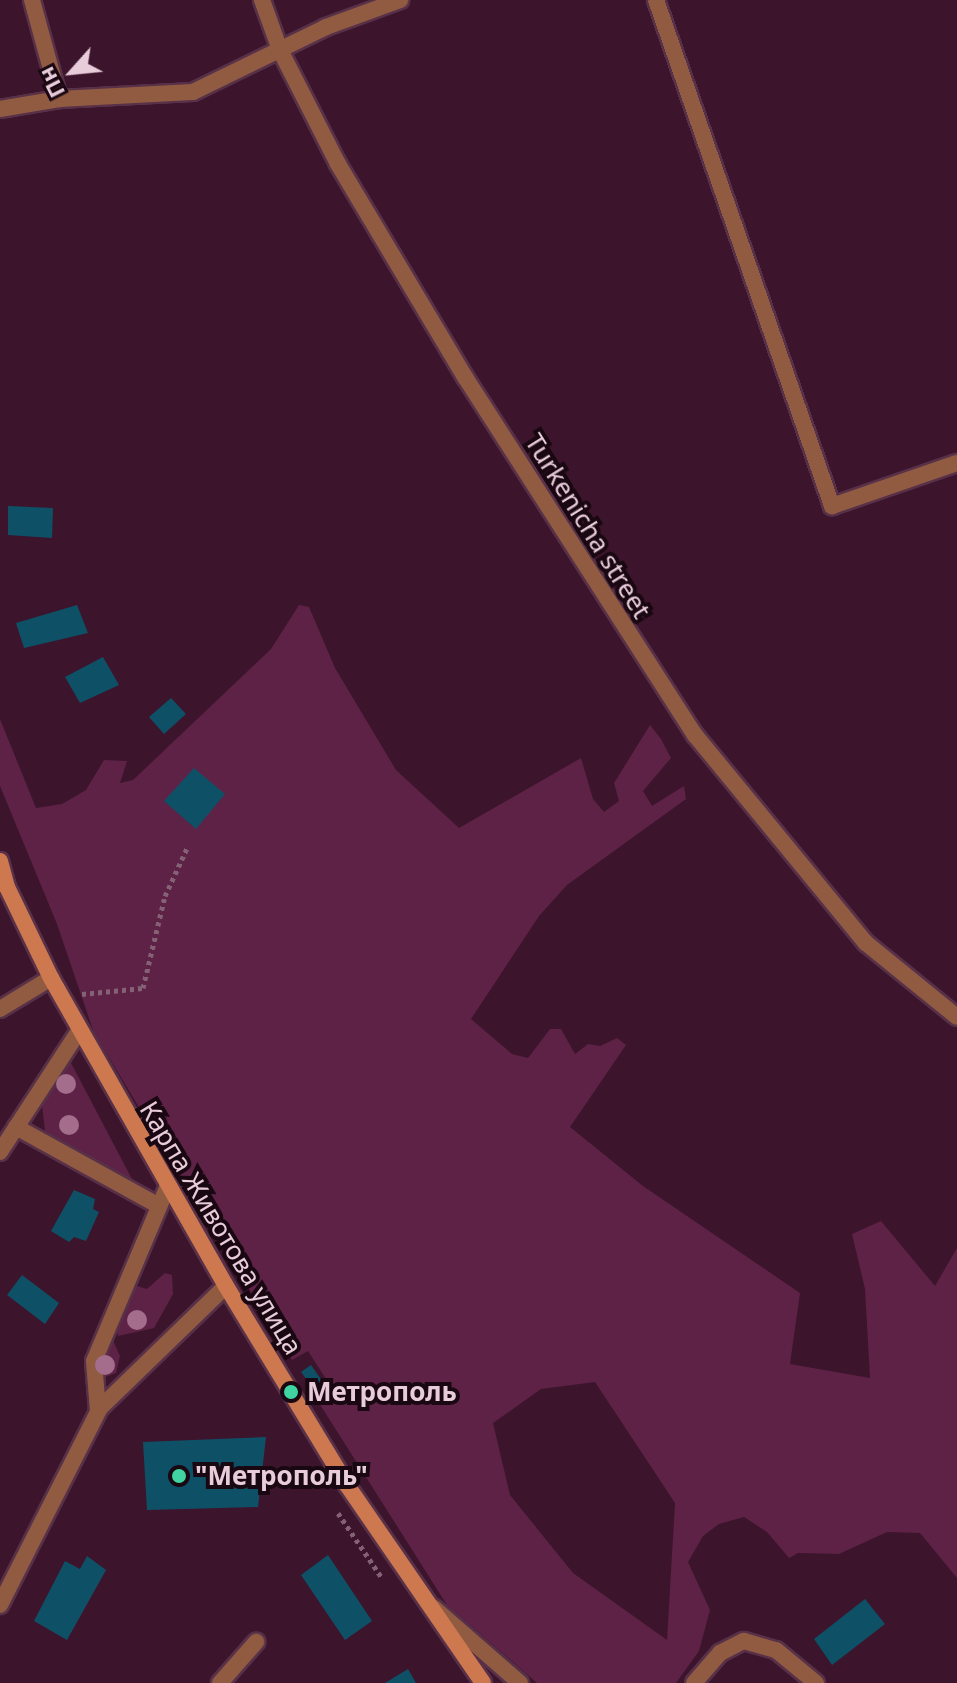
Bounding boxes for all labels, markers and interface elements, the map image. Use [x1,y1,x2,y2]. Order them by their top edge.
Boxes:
north arrow [32,32,112,112]
text: Пн [30,62,71,104]
street label: Turkenicha street [519,428,657,624]
street label: Карпа Животова улица [133,1096,309,1360]
place label: Метрополь [307,1376,457,1408]
marker: Метрополь [282,1383,300,1401]
place label: "Метрополь" [195,1460,368,1492]
marker: "Метрополь" [170,1467,188,1485]

